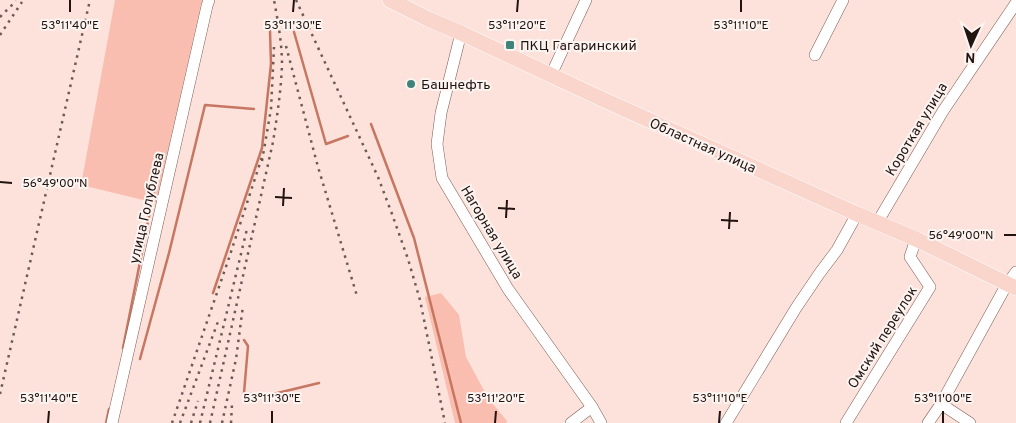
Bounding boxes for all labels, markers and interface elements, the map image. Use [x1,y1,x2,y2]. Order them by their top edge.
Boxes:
text: 53°11'40"E [41,18,99,34]
text: 53°11'30"E [264,18,322,34]
text: 53°11'20"E [488,18,546,34]
text: 53°11'10"E [713,18,769,34]
north arrow [946,20,996,70]
place label: ПКЦ Гагаринский [520,38,637,55]
marker: ПКЦ Гагаринский [504,39,516,51]
text: N [965,48,976,65]
place label: Башнефть [421,77,491,94]
marker: Башнефть [405,78,417,90]
street label: Короткая улица [883,80,952,180]
street label: Областная улица [646,115,758,178]
street label: улица Голублева [126,151,169,266]
text: 56°49'00"N [22,176,88,192]
street label: Нагорная улица [456,183,525,283]
text: 56°49'00"N [928,228,994,244]
street label: Омский переулок [845,283,922,392]
text: 53°11'40"E [20,391,78,407]
text: 53°11'30"E [243,391,301,407]
text: 53°11'20"E [467,391,525,407]
text: 53°11'10"E [692,391,748,407]
text: 53°11'00"E [914,391,972,407]

